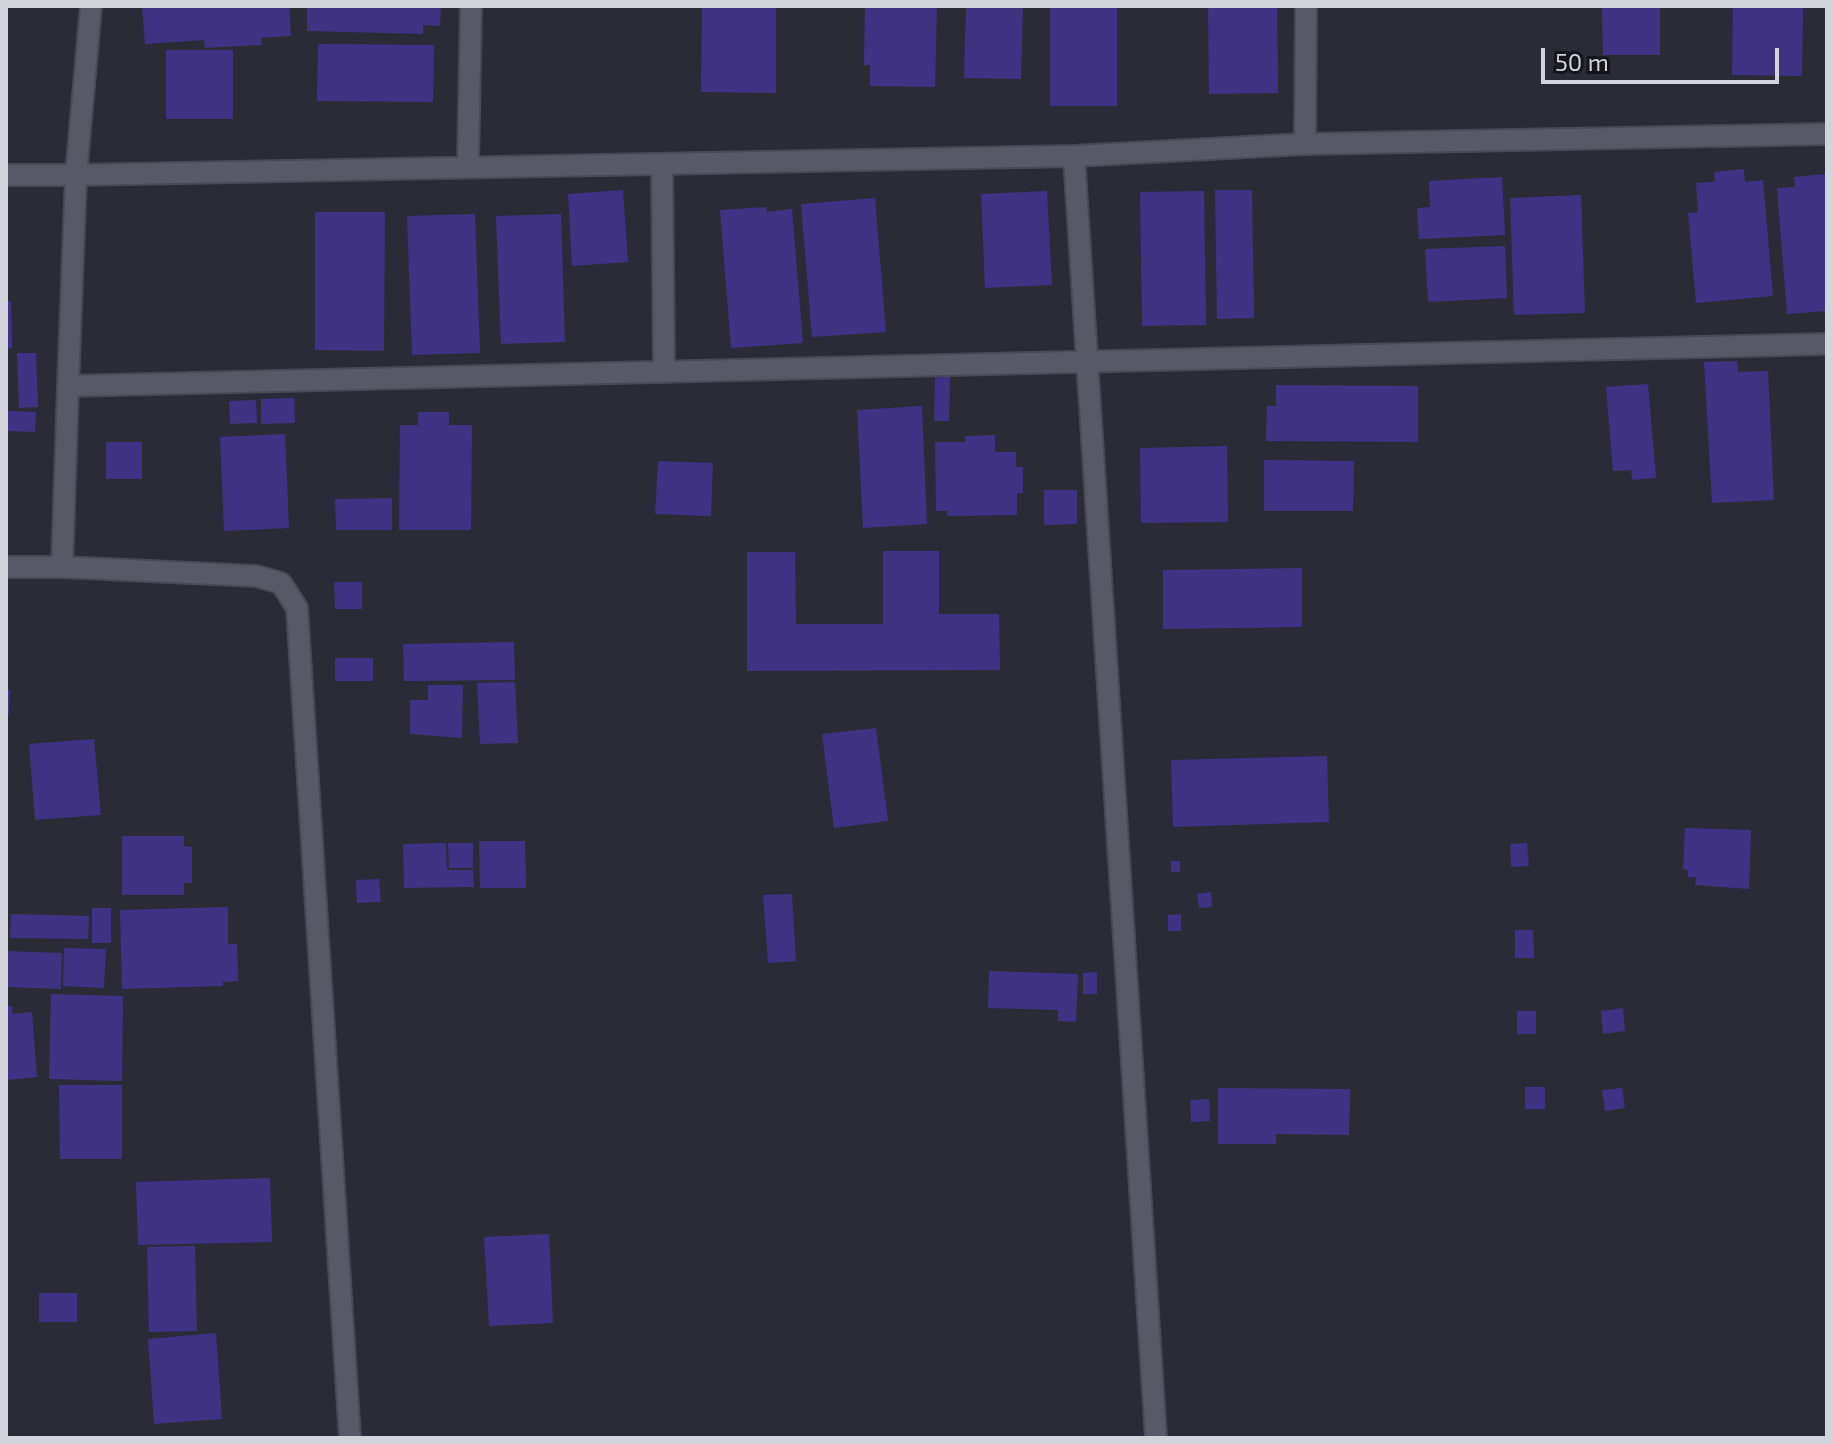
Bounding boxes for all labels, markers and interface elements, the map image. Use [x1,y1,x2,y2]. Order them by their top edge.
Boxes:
scale bar [1545,32,1783,82]
text: 50 m [1555,47,1609,76]

